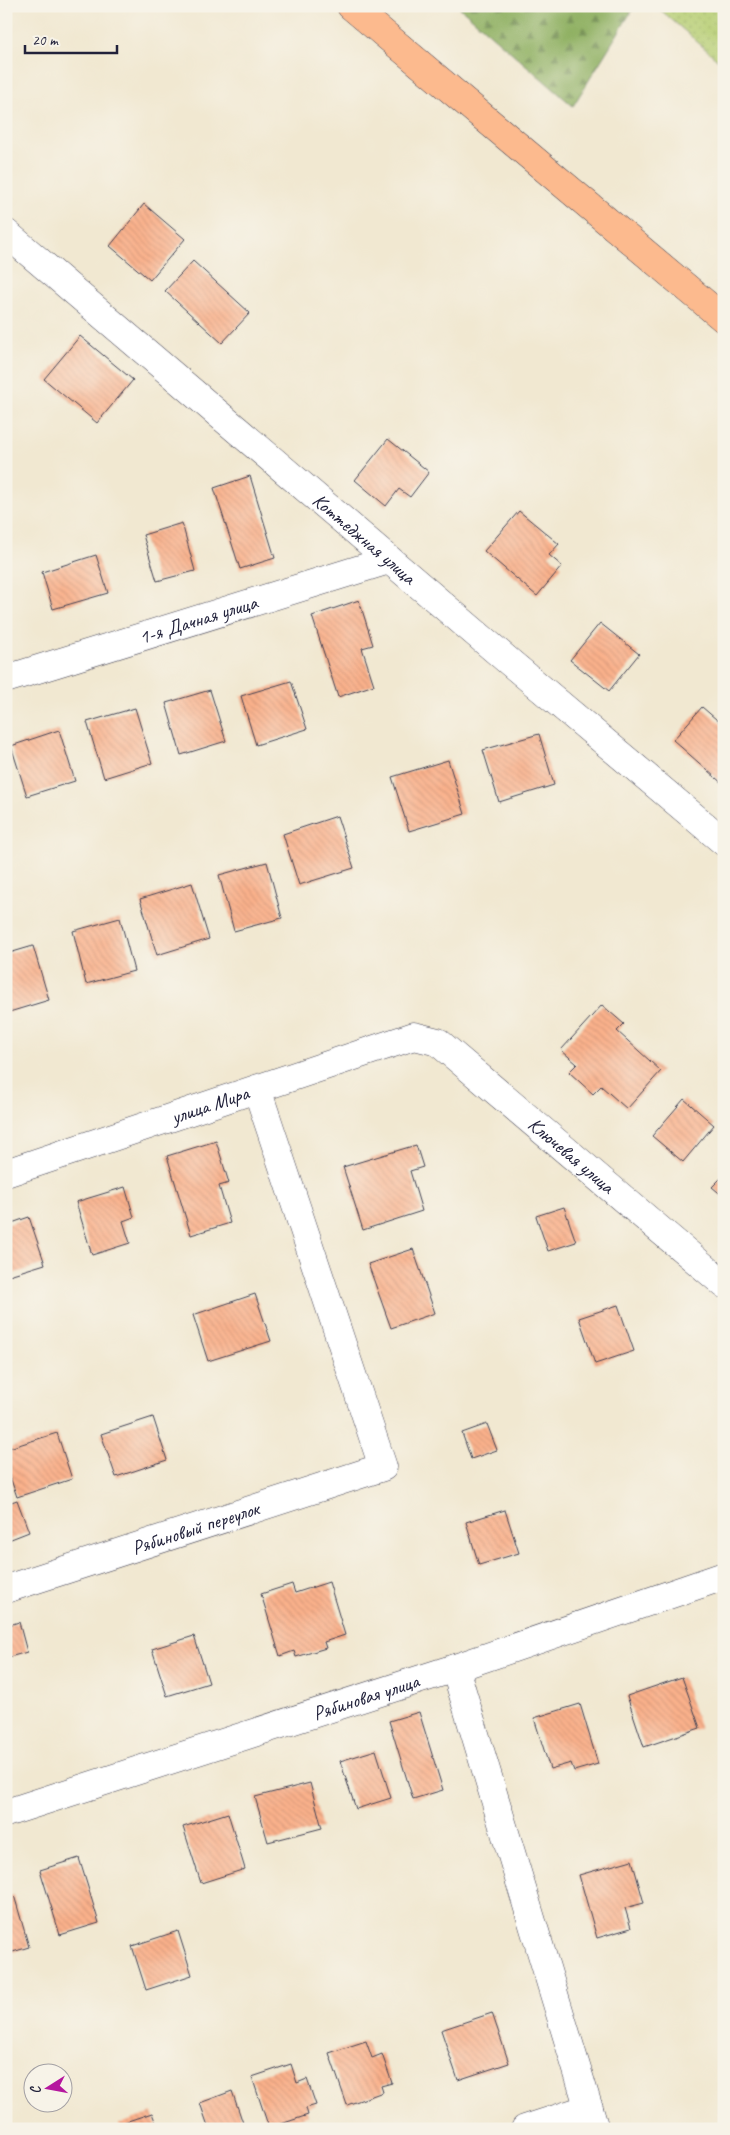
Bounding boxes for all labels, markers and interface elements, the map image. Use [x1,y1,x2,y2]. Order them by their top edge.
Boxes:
scale bar [25,22,118,54]
text: 20 m [32,31,59,50]
street label: Коттеджная улица [307,488,422,591]
street label: 1-я Дачная улица [136,589,262,650]
street label: улица Мира [167,1080,254,1130]
street label: Ключевая улица [523,1112,620,1200]
street label: Рябиновый переулок [129,1495,264,1560]
street label: Рябиновая улица [310,1668,424,1726]
north arrow [22,2062,72,2112]
text: С [26,2083,45,2095]

